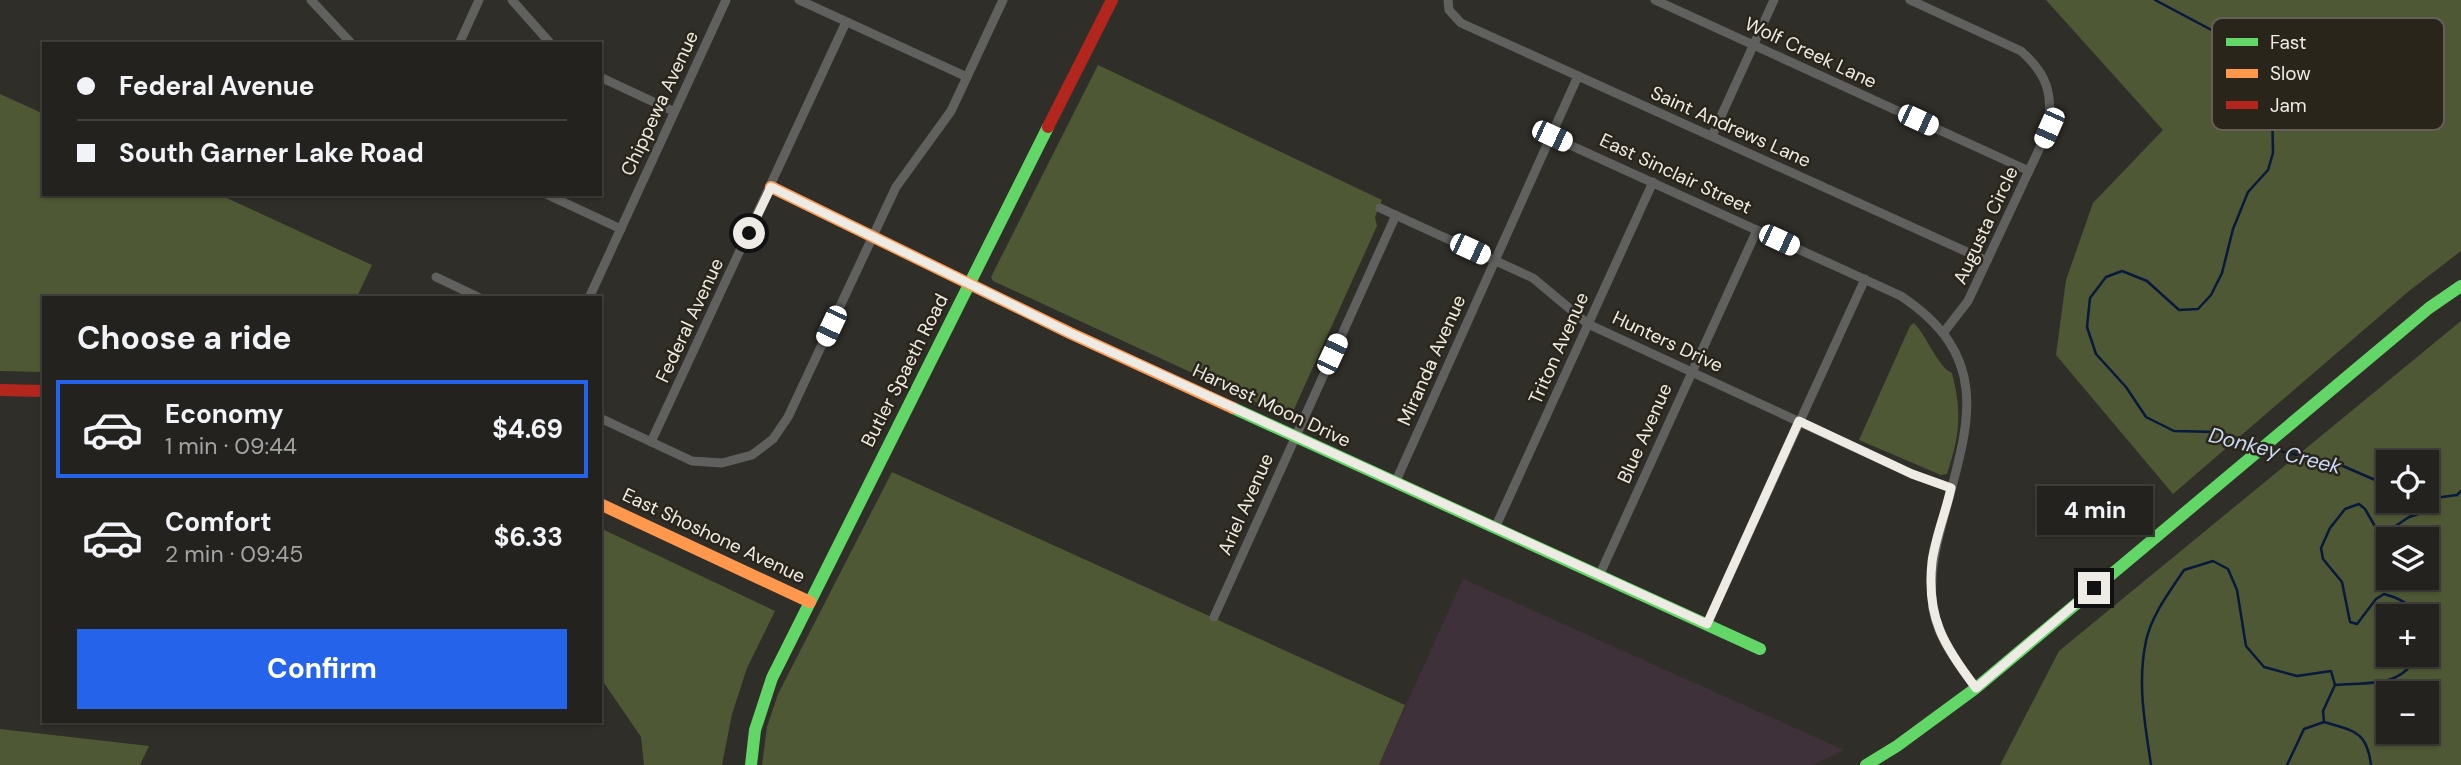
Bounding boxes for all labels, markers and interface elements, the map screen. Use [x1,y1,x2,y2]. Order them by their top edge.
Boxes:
street label: Wolf Creek Lane [1741,11,1881,94]
legend [2212,18,2444,130]
street label: Chippewa Avenue [615,27,704,180]
text: Fast [2270,30,2306,55]
text: Slow [2270,61,2311,86]
text: Federal Avenue [119,69,314,103]
street label: Saint Andrews Lane [1647,80,1815,173]
text: Jam [2270,93,2307,118]
car [1895,102,1942,138]
car [2031,105,2068,151]
car [1529,118,1576,154]
street label: East Sinclair Street [1596,127,1756,220]
text: South Garner Lake Road [119,136,424,170]
street label: Augusta Circle [1947,162,2024,288]
route start [733,217,765,249]
car [1756,222,1803,258]
car [1447,231,1494,267]
street label: Federal Avenue [650,254,729,386]
street label: Triton Avenue [1523,288,1594,408]
street label: Butler Spaeth Road [855,290,954,451]
street label: Miranda Avenue [1391,291,1471,430]
car [813,303,850,349]
street label: Hunters Drive [1608,305,1727,378]
text: Choose a ride [77,317,292,359]
car [1314,331,1351,377]
street label: Harvest Moon Drive [1189,358,1355,453]
street label: Blue Avenue [1611,379,1678,487]
text: Economy [165,397,283,431]
icon: car [81,398,144,461]
text: $4.69 [492,412,563,446]
water label: Donkey Creek [2206,421,2344,481]
text: 1 min · 09:44 [165,431,297,461]
street label: Ariel Avenue [1212,449,1279,559]
map controls [2376,450,2439,744]
button: locate [2376,450,2439,513]
street label: East Shoshone Avenue [618,482,809,589]
callout: 4 min [2036,486,2152,536]
text: 4 min [2064,495,2126,525]
text: Comfort [165,505,271,539]
icon: car [81,506,144,569]
text: $6.33 [494,520,563,554]
button: layers [2376,527,2439,590]
text: 2 min · 09:45 [165,539,303,569]
route end [2078,572,2110,604]
button: + [2376,604,2439,667]
button: Confirm [77,629,567,709]
button: − [2376,681,2439,744]

